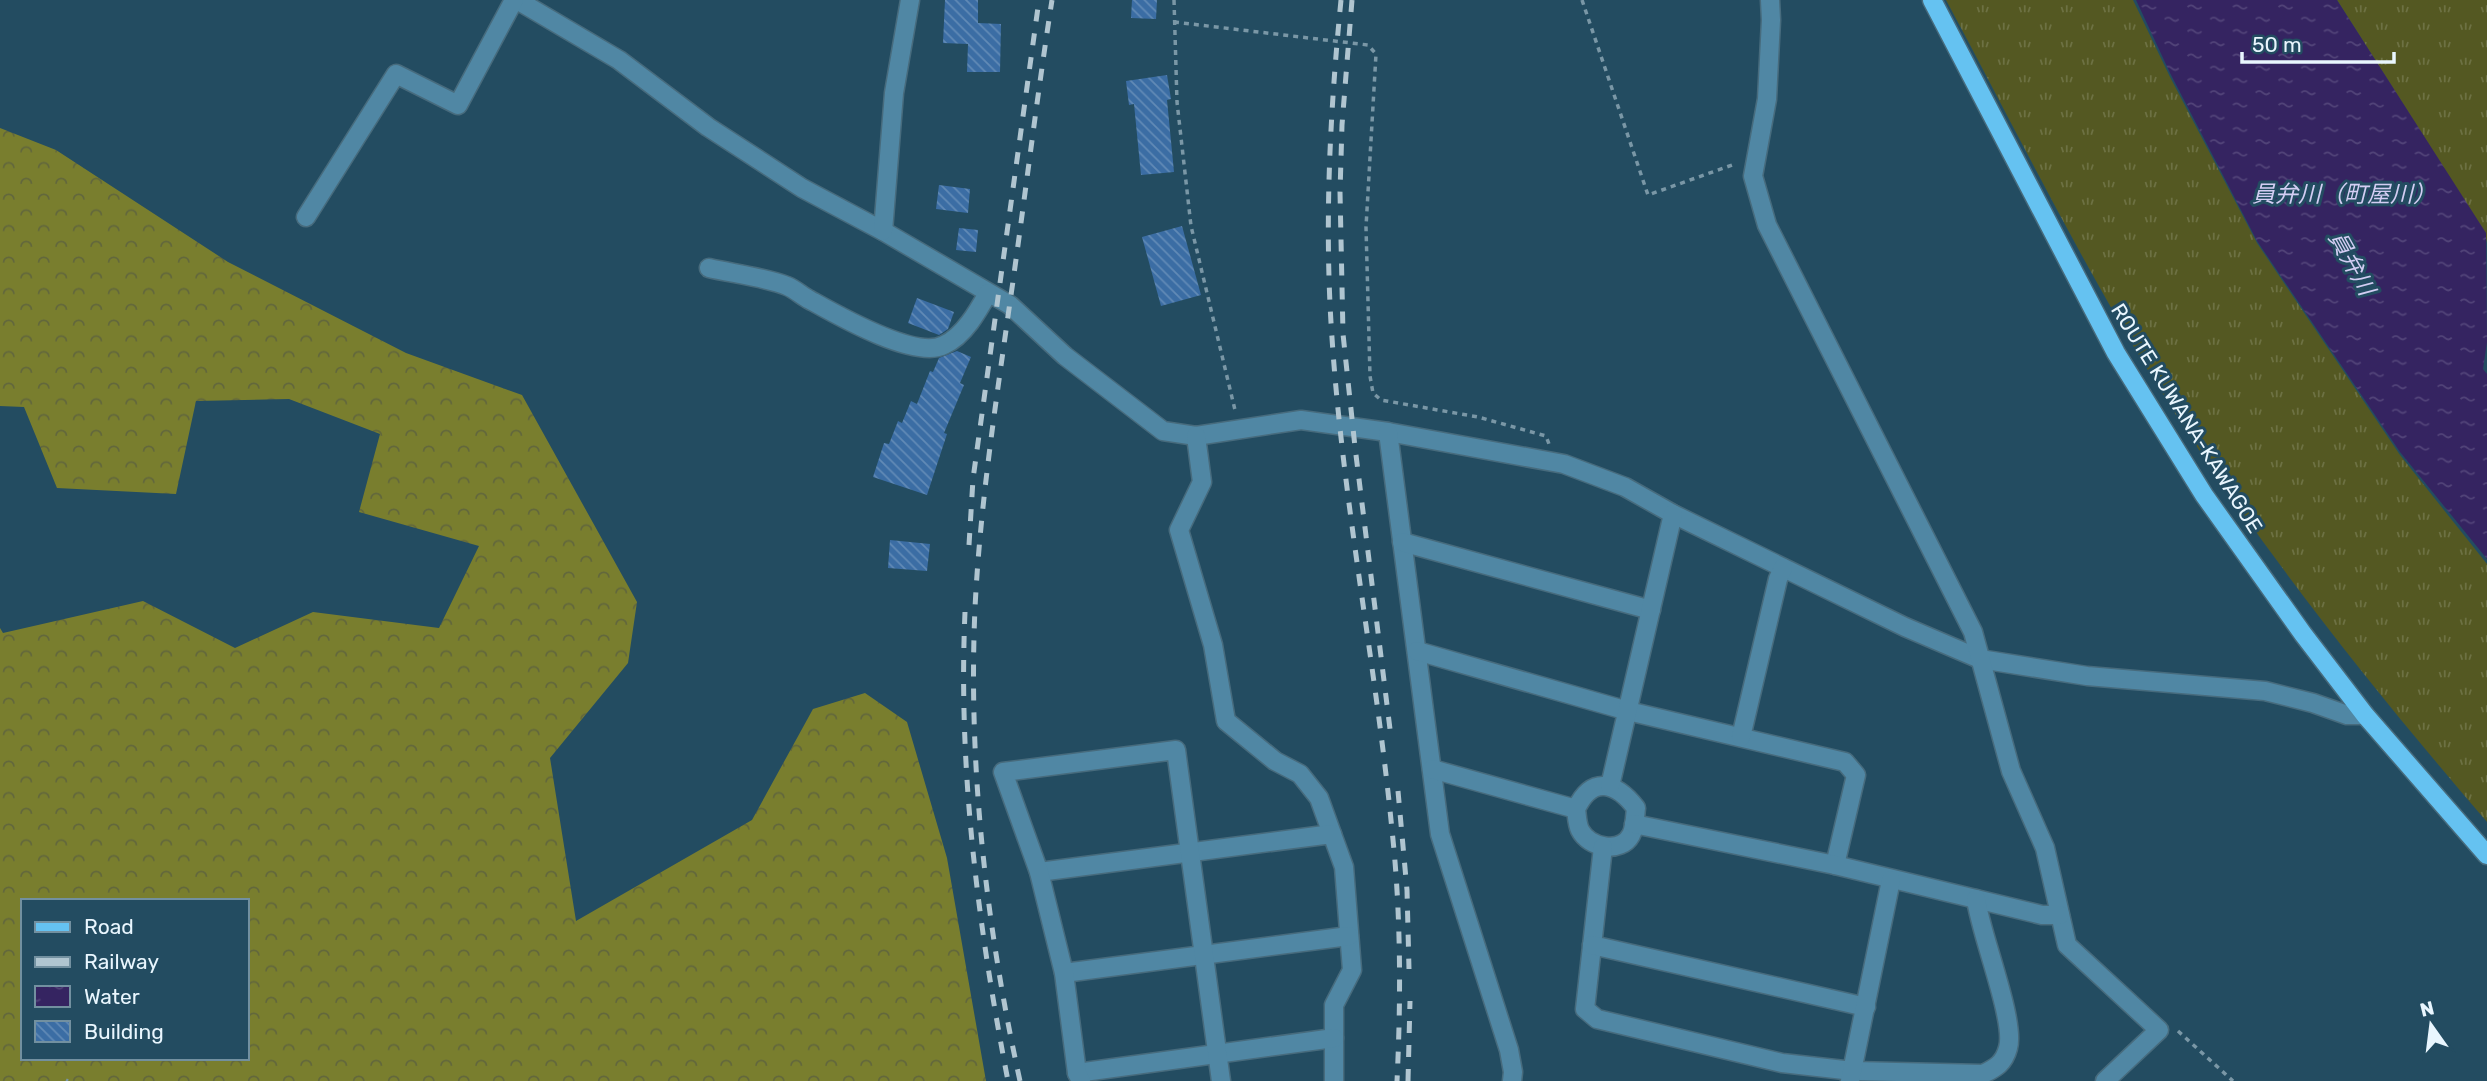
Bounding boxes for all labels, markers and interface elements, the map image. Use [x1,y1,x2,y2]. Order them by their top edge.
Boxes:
scale bar [2242,21,2394,65]
text: 50 m [2252,32,2302,57]
water label: 員弁川（町屋川） [2252,180,2436,208]
water label: 員弁川 [2323,226,2382,303]
street label: ROUTE KUWANA-KAWAGOE [2106,299,2268,537]
legend [21,899,248,1060]
text: Road [84,914,134,939]
text: Railway [84,949,159,974]
text: Water [84,984,140,1009]
north arrow [2396,990,2466,1060]
text: N [2418,996,2436,1022]
text: Building [84,1019,164,1044]

